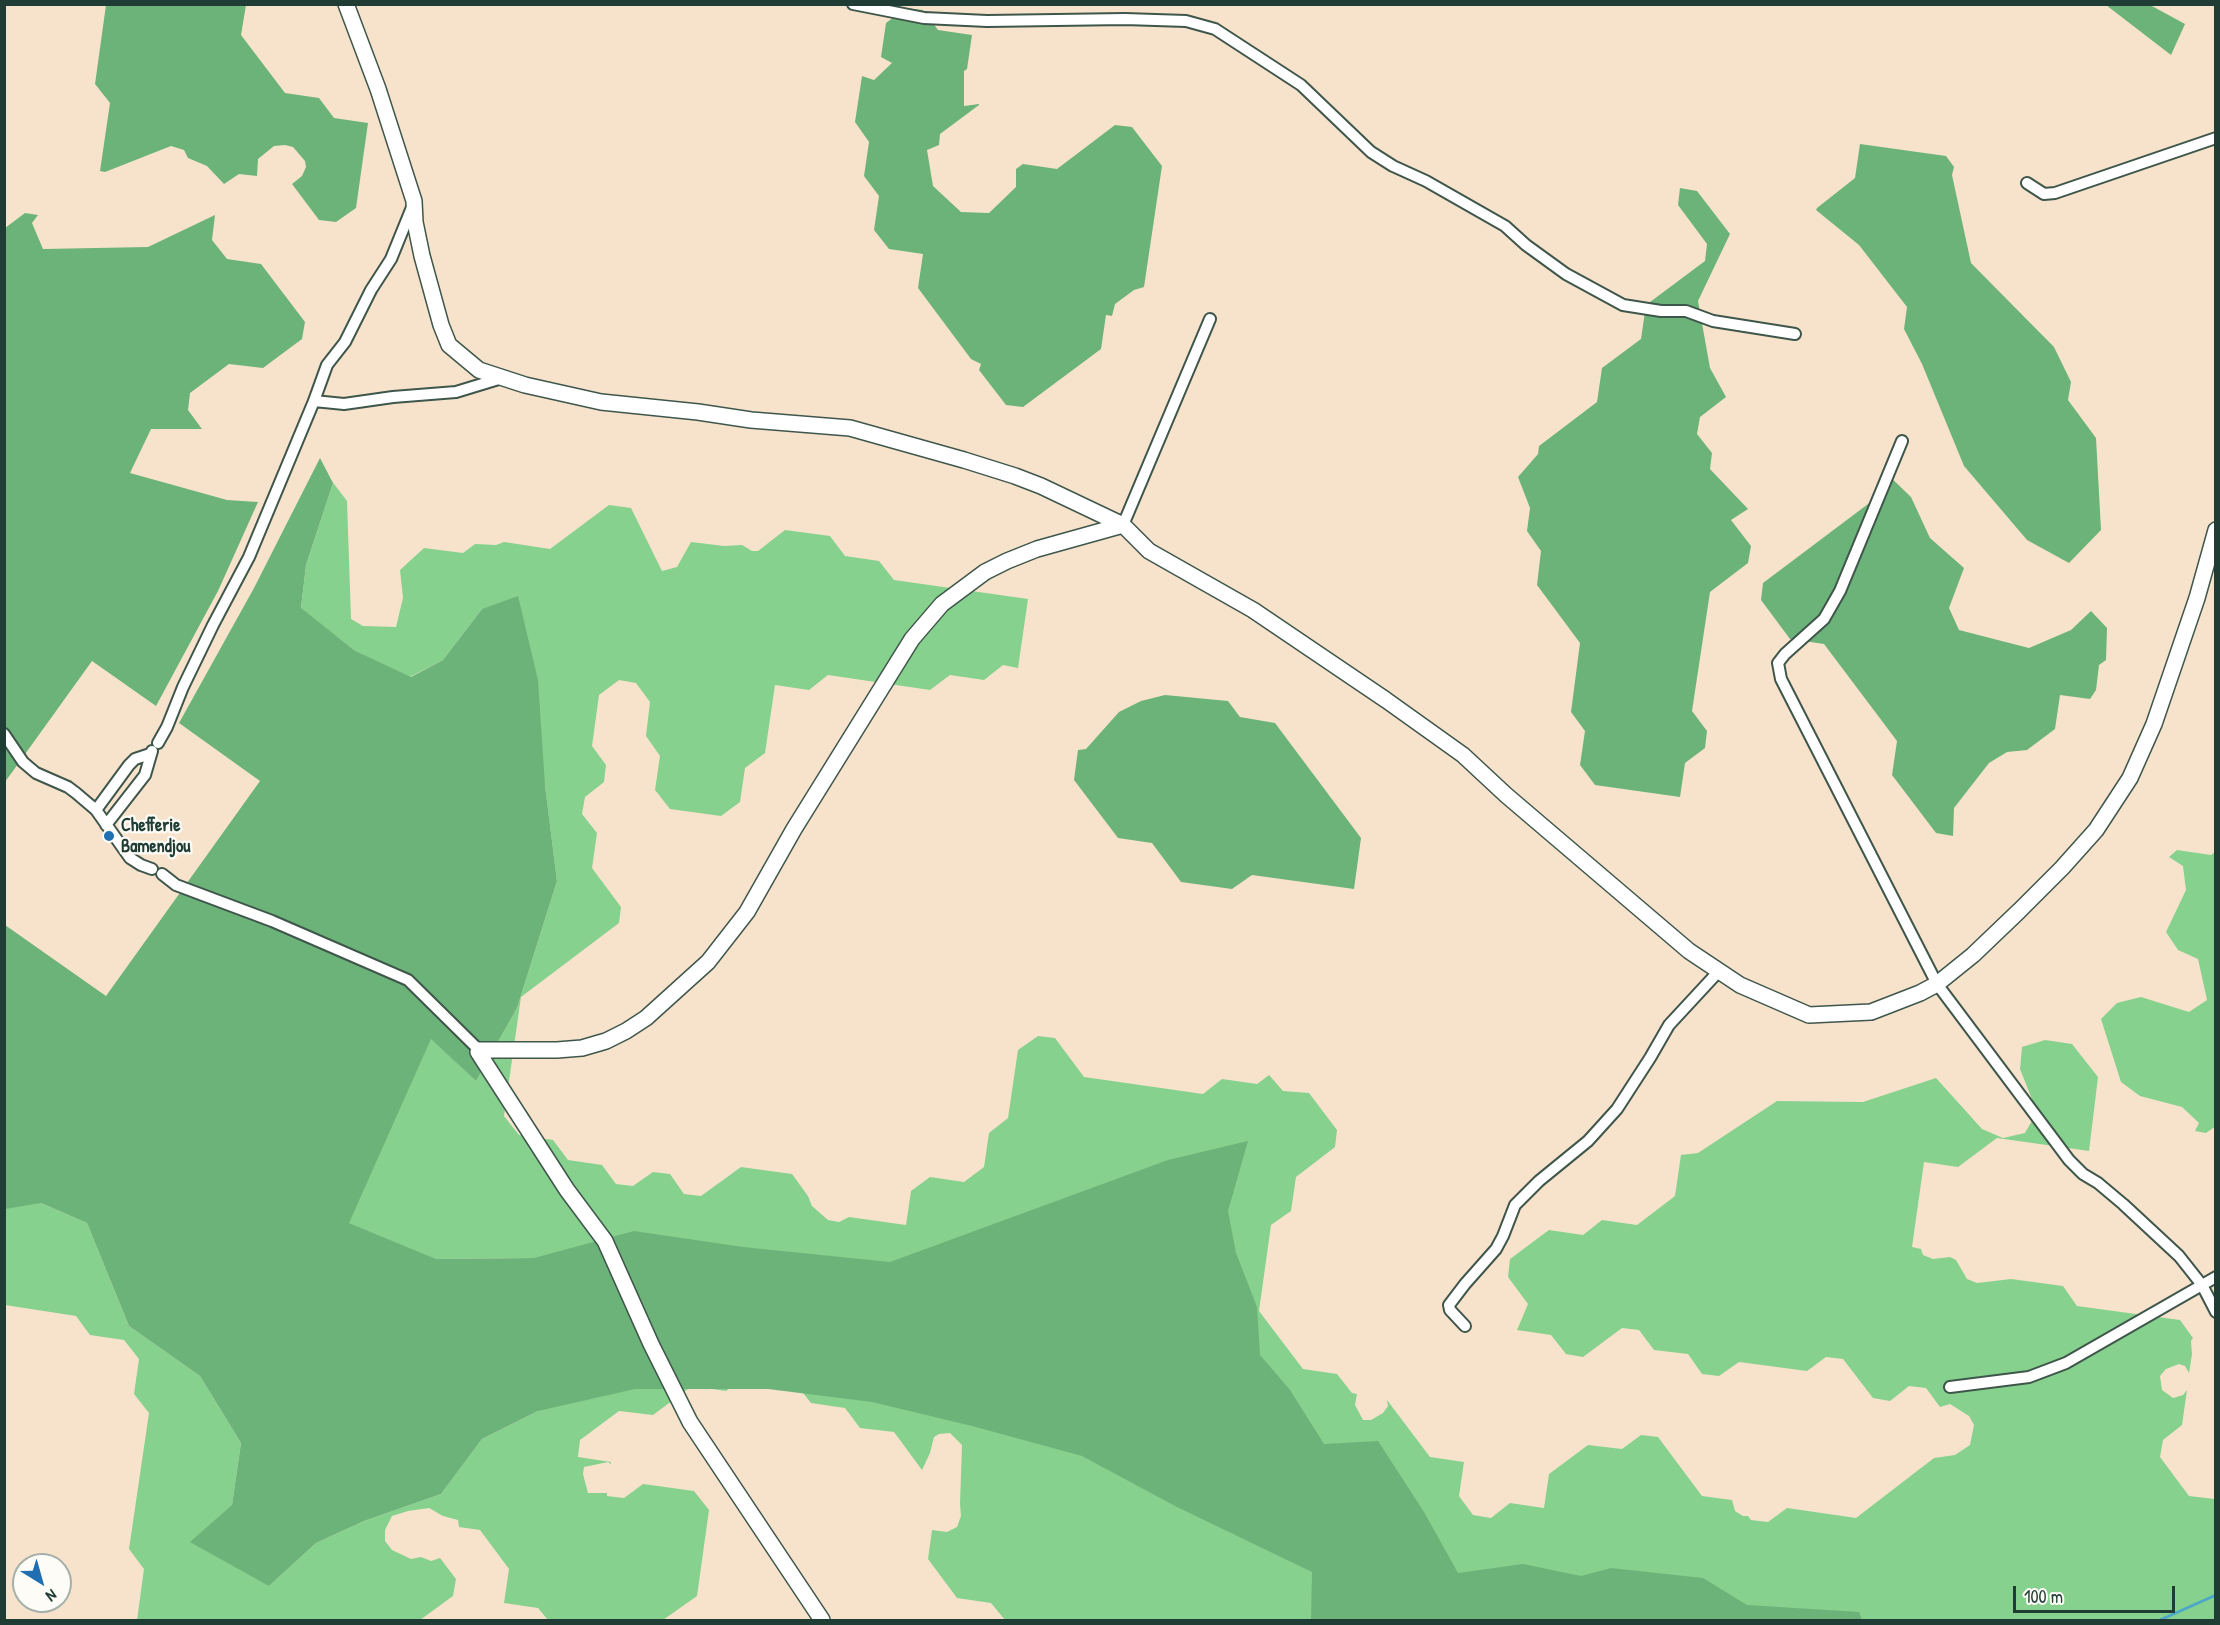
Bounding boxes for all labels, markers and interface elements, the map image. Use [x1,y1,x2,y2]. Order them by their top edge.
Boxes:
place label: Chefferie Bamendjou [121,815,190,858]
marker: Chefferie Bamendjou [102,829,116,843]
north arrow [12,1553,72,1613]
scale bar [2016,1574,2178,1612]
text: N [42,1584,62,1607]
text: 100 m [2024,1584,2063,1609]

